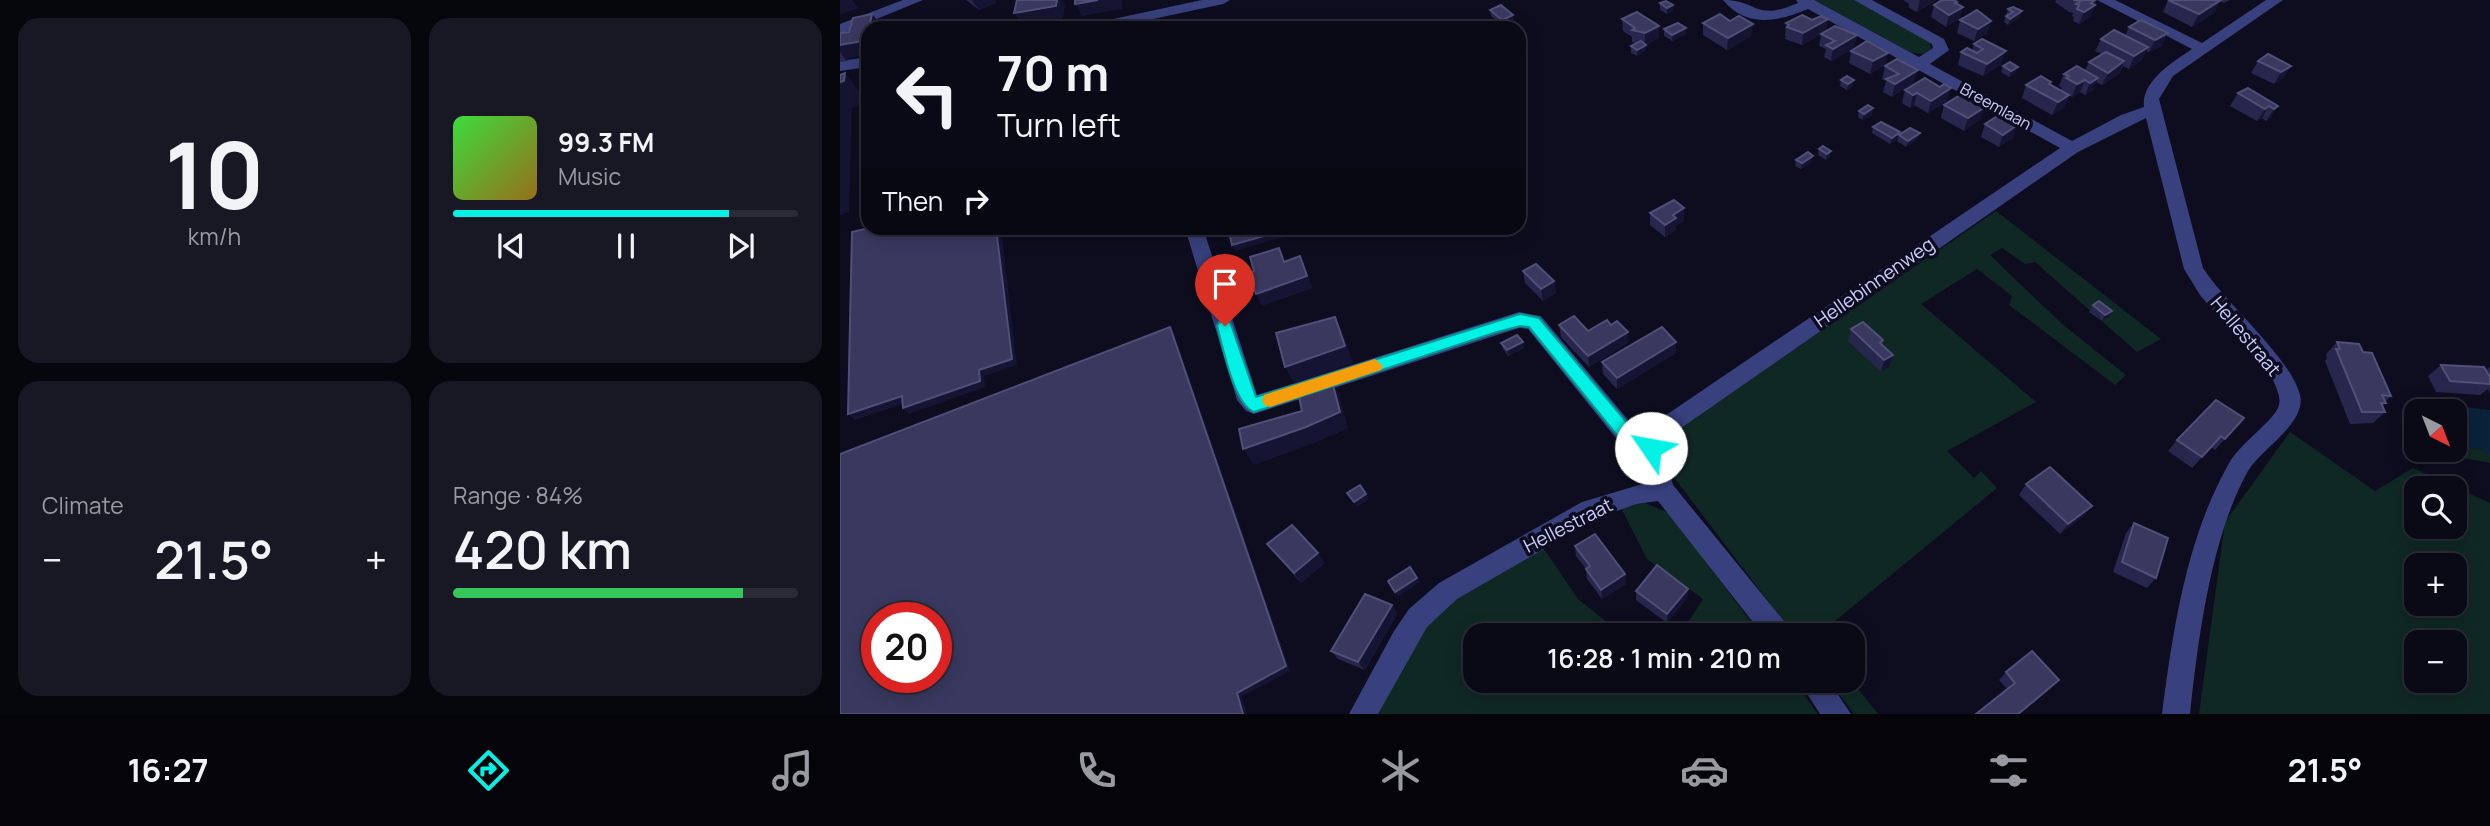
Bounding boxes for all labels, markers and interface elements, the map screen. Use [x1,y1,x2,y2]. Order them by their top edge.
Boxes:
text: 70 m [997,39,1109,106]
icon: left [882,49,973,140]
street label: Breemlaan [1956,77,2036,135]
text: Turn left [997,103,1121,147]
text: 10 [165,112,264,236]
text: 99.3 FM [558,124,654,160]
text: Music [558,160,621,192]
icon: right [957,182,995,220]
text: Then [882,183,943,219]
text: km/h [188,220,241,252]
icon: previous [492,227,530,265]
icon: pause [607,227,645,265]
icon: next [722,227,760,265]
street label: Hellebinnenweg [1809,231,1939,333]
pin [1195,254,1255,326]
icon: arrive [1206,265,1244,303]
street label: Hellestraat [2205,291,2287,381]
north arrow [2404,399,2468,462]
map controls [2404,399,2467,693]
position arrow [1614,411,1688,485]
button: search [2404,476,2467,539]
text: Range · 84% [453,479,583,511]
text: Climate [42,489,124,521]
street label: Hellestraat [1519,491,1617,559]
text: 420 km [453,514,632,585]
text: 21.5° [154,524,273,595]
text: − [42,533,63,585]
text: + [365,533,387,585]
button: + [2404,553,2467,616]
speed limit sign: 20 [861,602,952,693]
button: − [2404,630,2467,693]
text: 16:28 · 1 min · 210 m [1547,640,1781,676]
icon: directions [464,746,513,795]
icon: music [768,746,817,795]
icon: phone [1072,746,1121,795]
icon: climate [1376,746,1425,795]
icon: car [1680,746,1729,795]
icon: filters [1984,746,2033,795]
text: 16:27 [128,748,209,792]
text: 21.5° [2288,748,2362,792]

